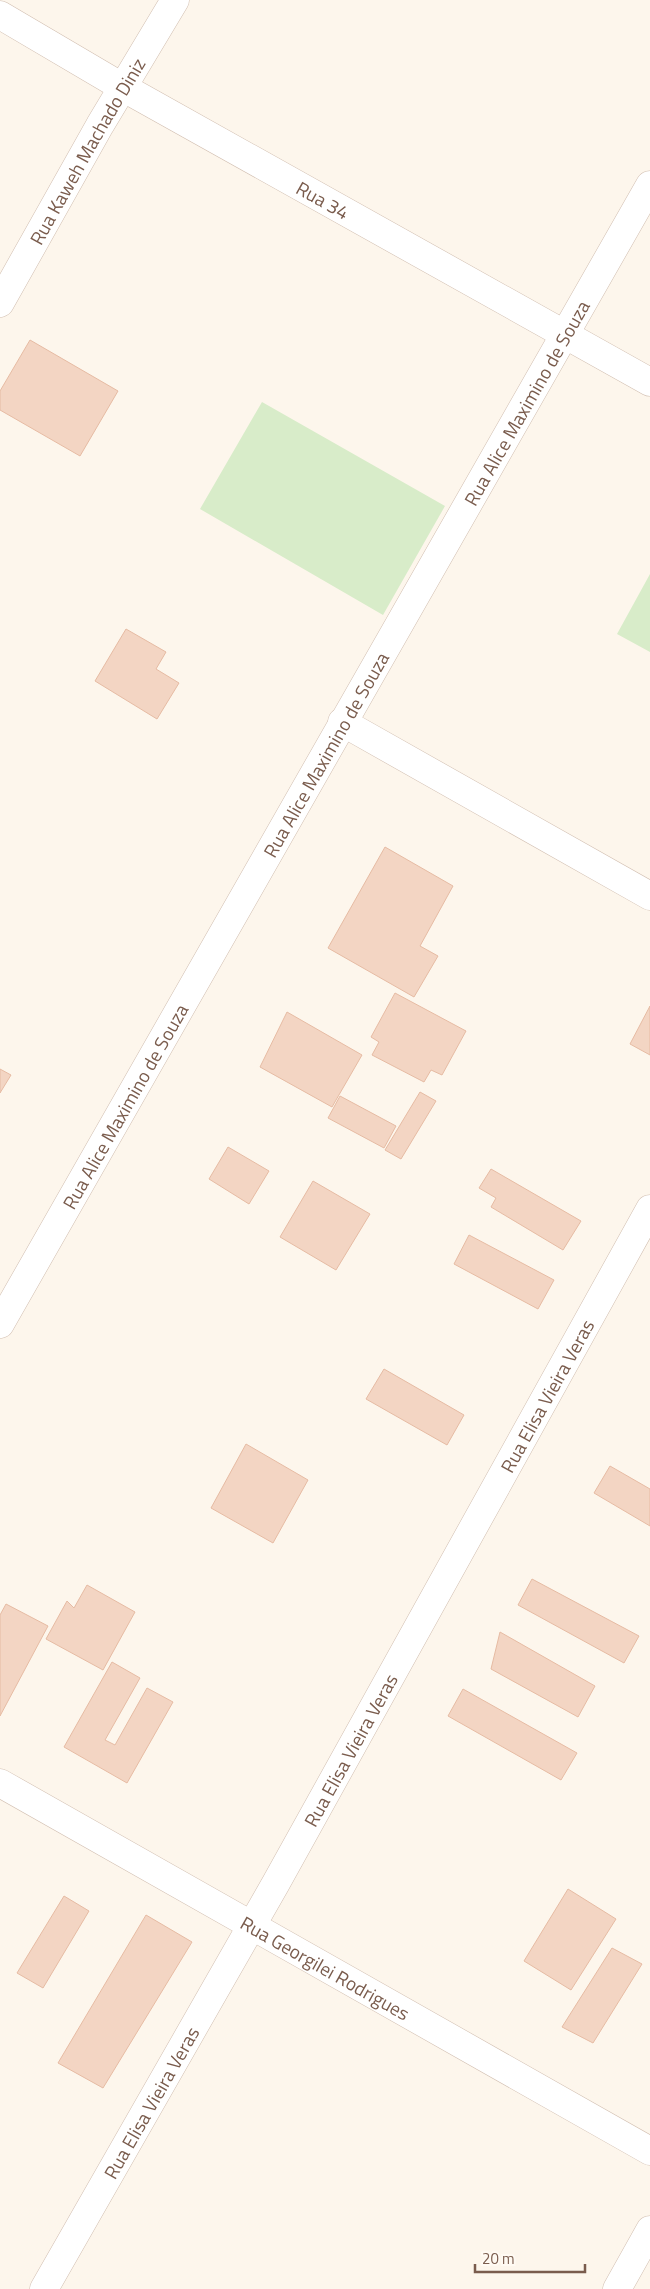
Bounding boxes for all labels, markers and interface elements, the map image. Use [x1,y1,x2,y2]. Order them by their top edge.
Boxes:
street label: Rua Kaweh Machado Diniz [21,52,152,250]
street label: Rua 34 [291,173,355,226]
street label: Rua Alice Maximino de Souza [456,294,596,511]
street label: Rua Alice Maximino de Souza [255,646,396,862]
street label: Rua Alice Maximino de Souza [54,997,195,1214]
street label: Rua Elisa Vieira Veras [492,1313,601,1478]
street label: Rua Elisa Vieira Veras [296,1668,404,1832]
street label: Rua Georgilei Rodrigues [235,1908,416,2027]
street label: Rua Elisa Vieira Veras [96,2021,206,2184]
scale bar [475,2242,585,2274]
text: 20 m [482,2247,515,2270]

